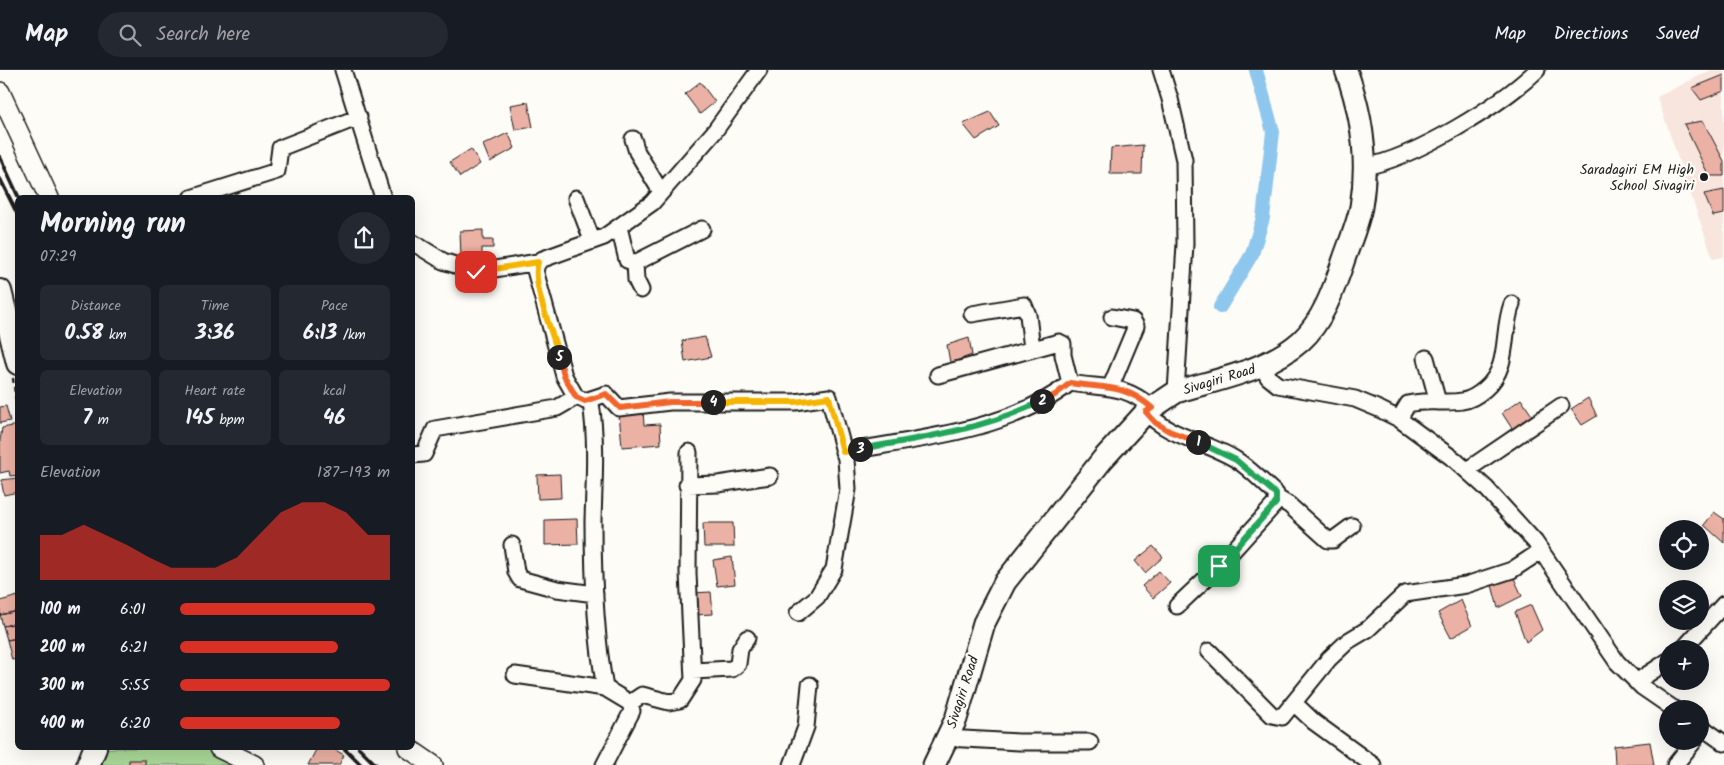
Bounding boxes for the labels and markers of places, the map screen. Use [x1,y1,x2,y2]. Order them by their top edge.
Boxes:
place label: Saradagiri EM High School Sivagiri [1580,159,1695,197]
marker: Saradagiri EM High School Sivagiri [1698,171,1710,183]
pin [455,251,497,293]
pin: 5 [546,344,572,370]
pin: 2 [1030,388,1054,414]
pin: 4 [700,390,726,414]
pin: 1 [1186,430,1210,454]
pin: 3 [848,436,872,462]
pin [1198,545,1240,587]

